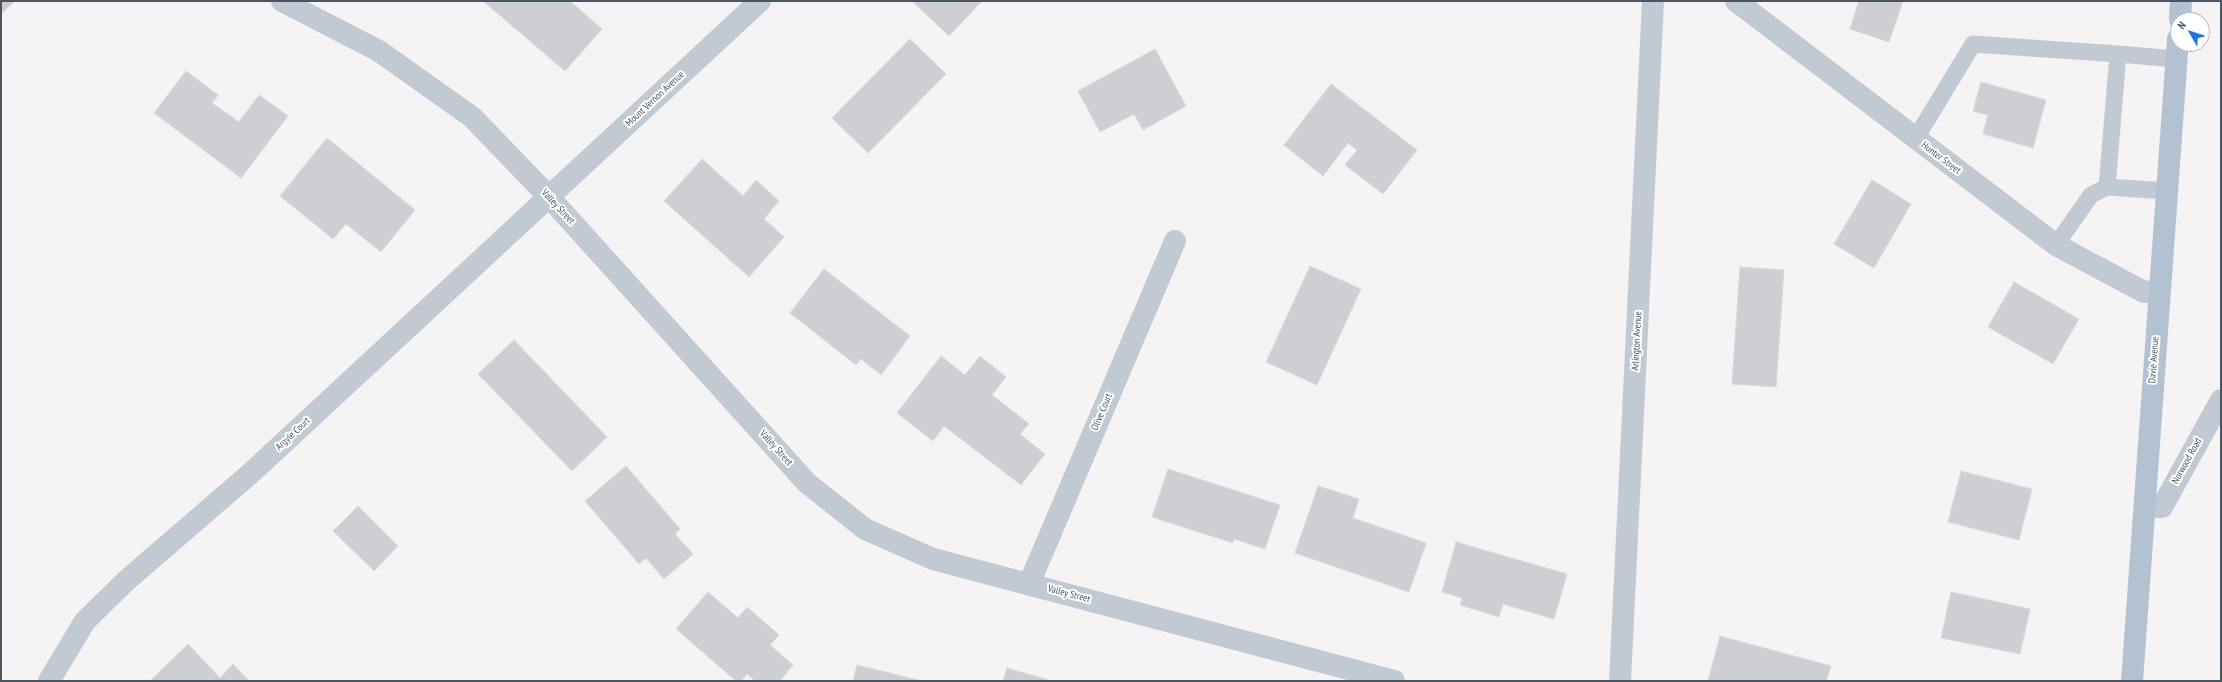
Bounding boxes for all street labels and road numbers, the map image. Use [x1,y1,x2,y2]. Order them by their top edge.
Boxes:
street label: Mount Vernon Avenue [623,69,687,129]
street label: Hunter Street [1919,139,1963,177]
street label: Valley Street [539,187,577,227]
street label: Arlington Avenue [1629,311,1645,371]
street label: Davie Avenue [2146,336,2162,384]
street label: Olive Court [1089,392,1115,432]
street label: Argyle Court [273,415,313,453]
street label: Valley Street [757,428,795,468]
street label: Norwood Road [2170,436,2204,486]
street label: Valley Street [1046,583,1092,605]

